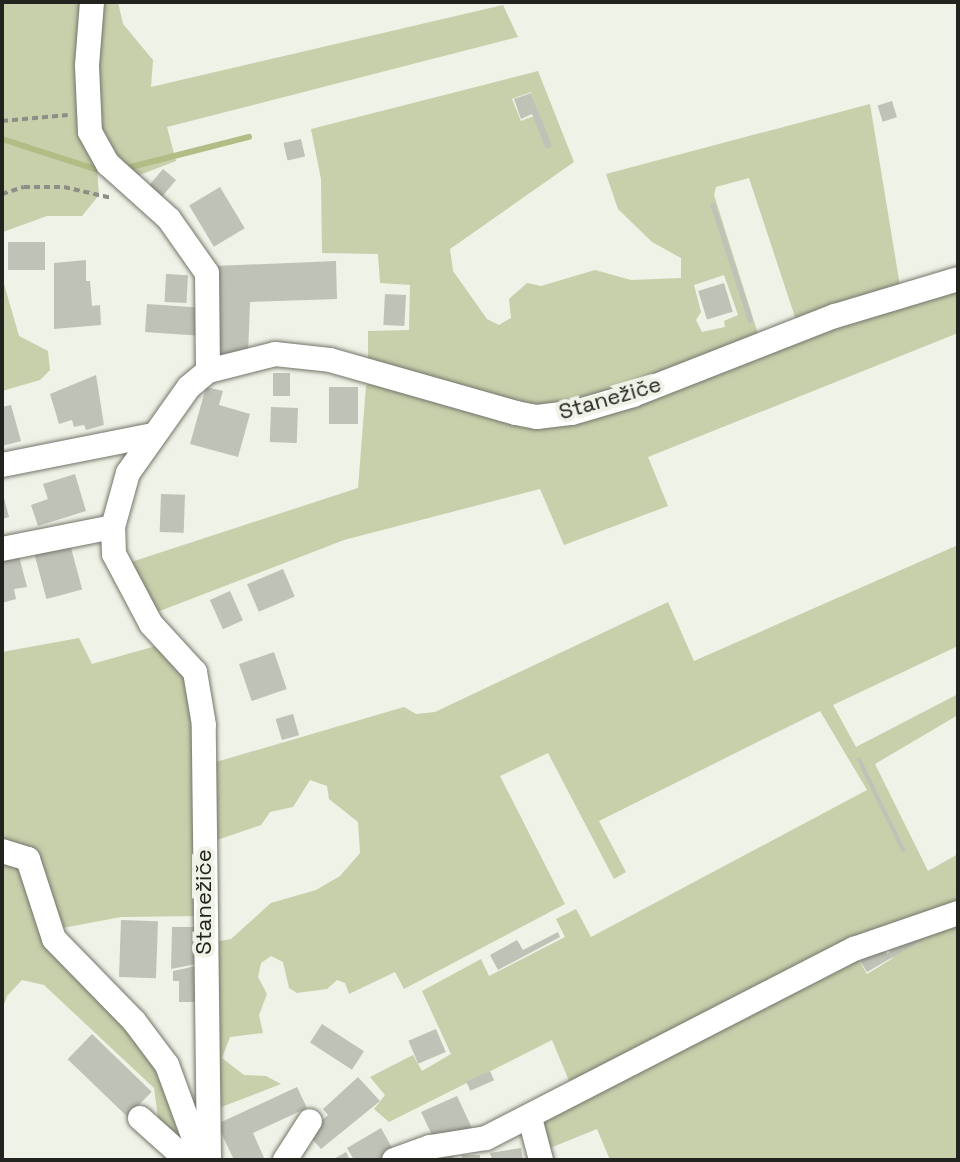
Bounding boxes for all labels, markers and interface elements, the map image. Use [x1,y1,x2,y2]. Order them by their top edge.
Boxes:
street label: Stanežiče [556,371,664,425]
street label: Stanežiče [191,849,217,955]

